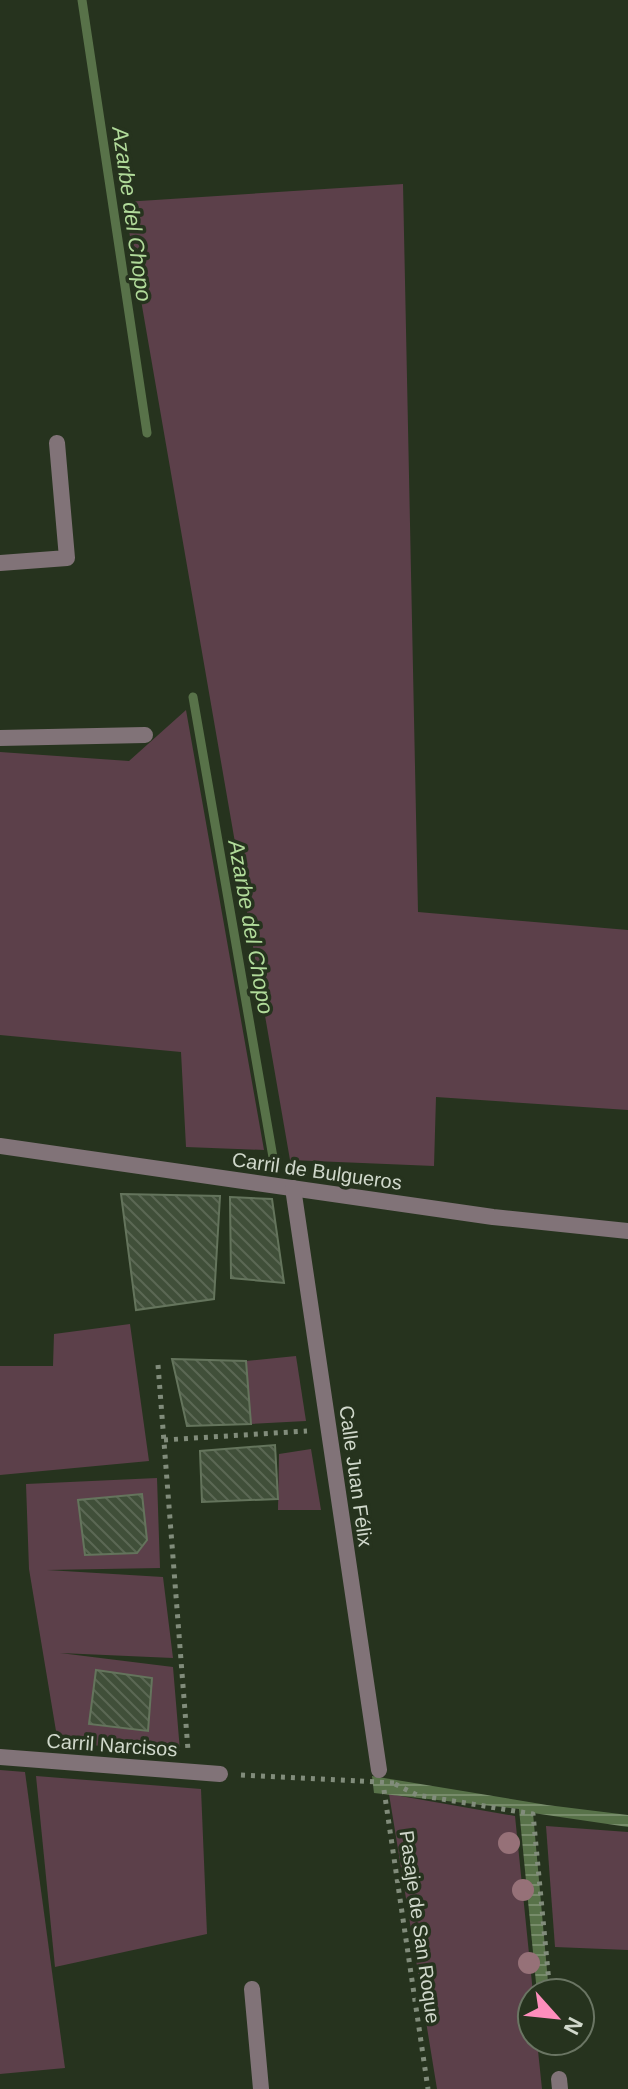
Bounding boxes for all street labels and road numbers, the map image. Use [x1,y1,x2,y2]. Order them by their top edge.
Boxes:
street label: Carril de Bulgueros [231,1148,403,1194]
street label: Calle Juan Félix [335,1404,377,1548]
street label: Carril Narcisos [46,1729,178,1761]
street label: Pasaje de San Roque [396,1829,444,2025]

